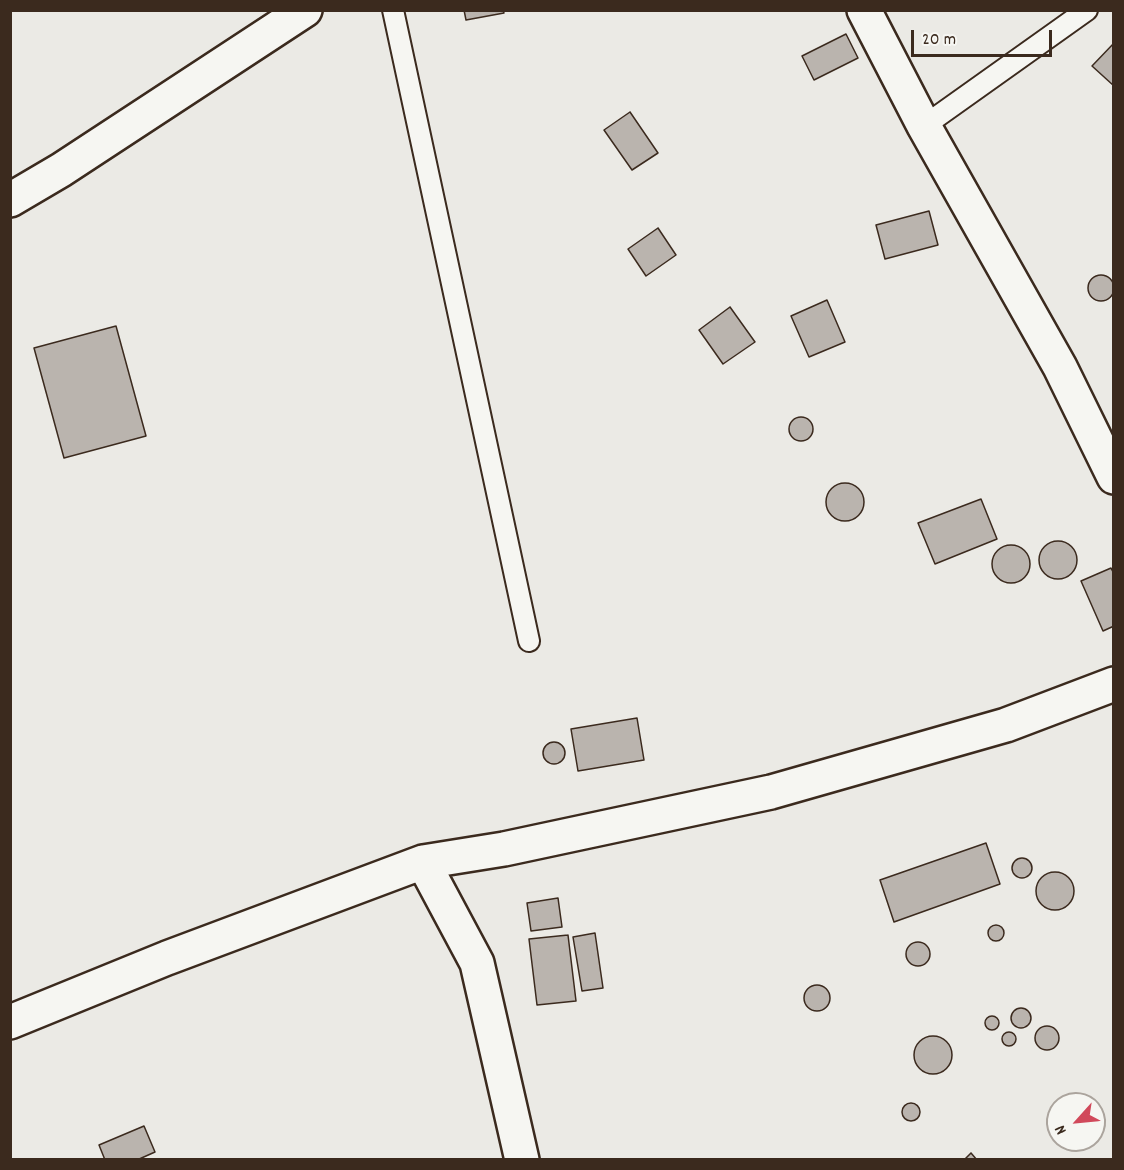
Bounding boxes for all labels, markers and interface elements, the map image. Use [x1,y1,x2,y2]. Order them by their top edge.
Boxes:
scale bar [914,18,1055,56]
text: 20 m [922,28,956,53]
north arrow [1046,1092,1106,1152]
text: N [1049,1121,1073,1138]

